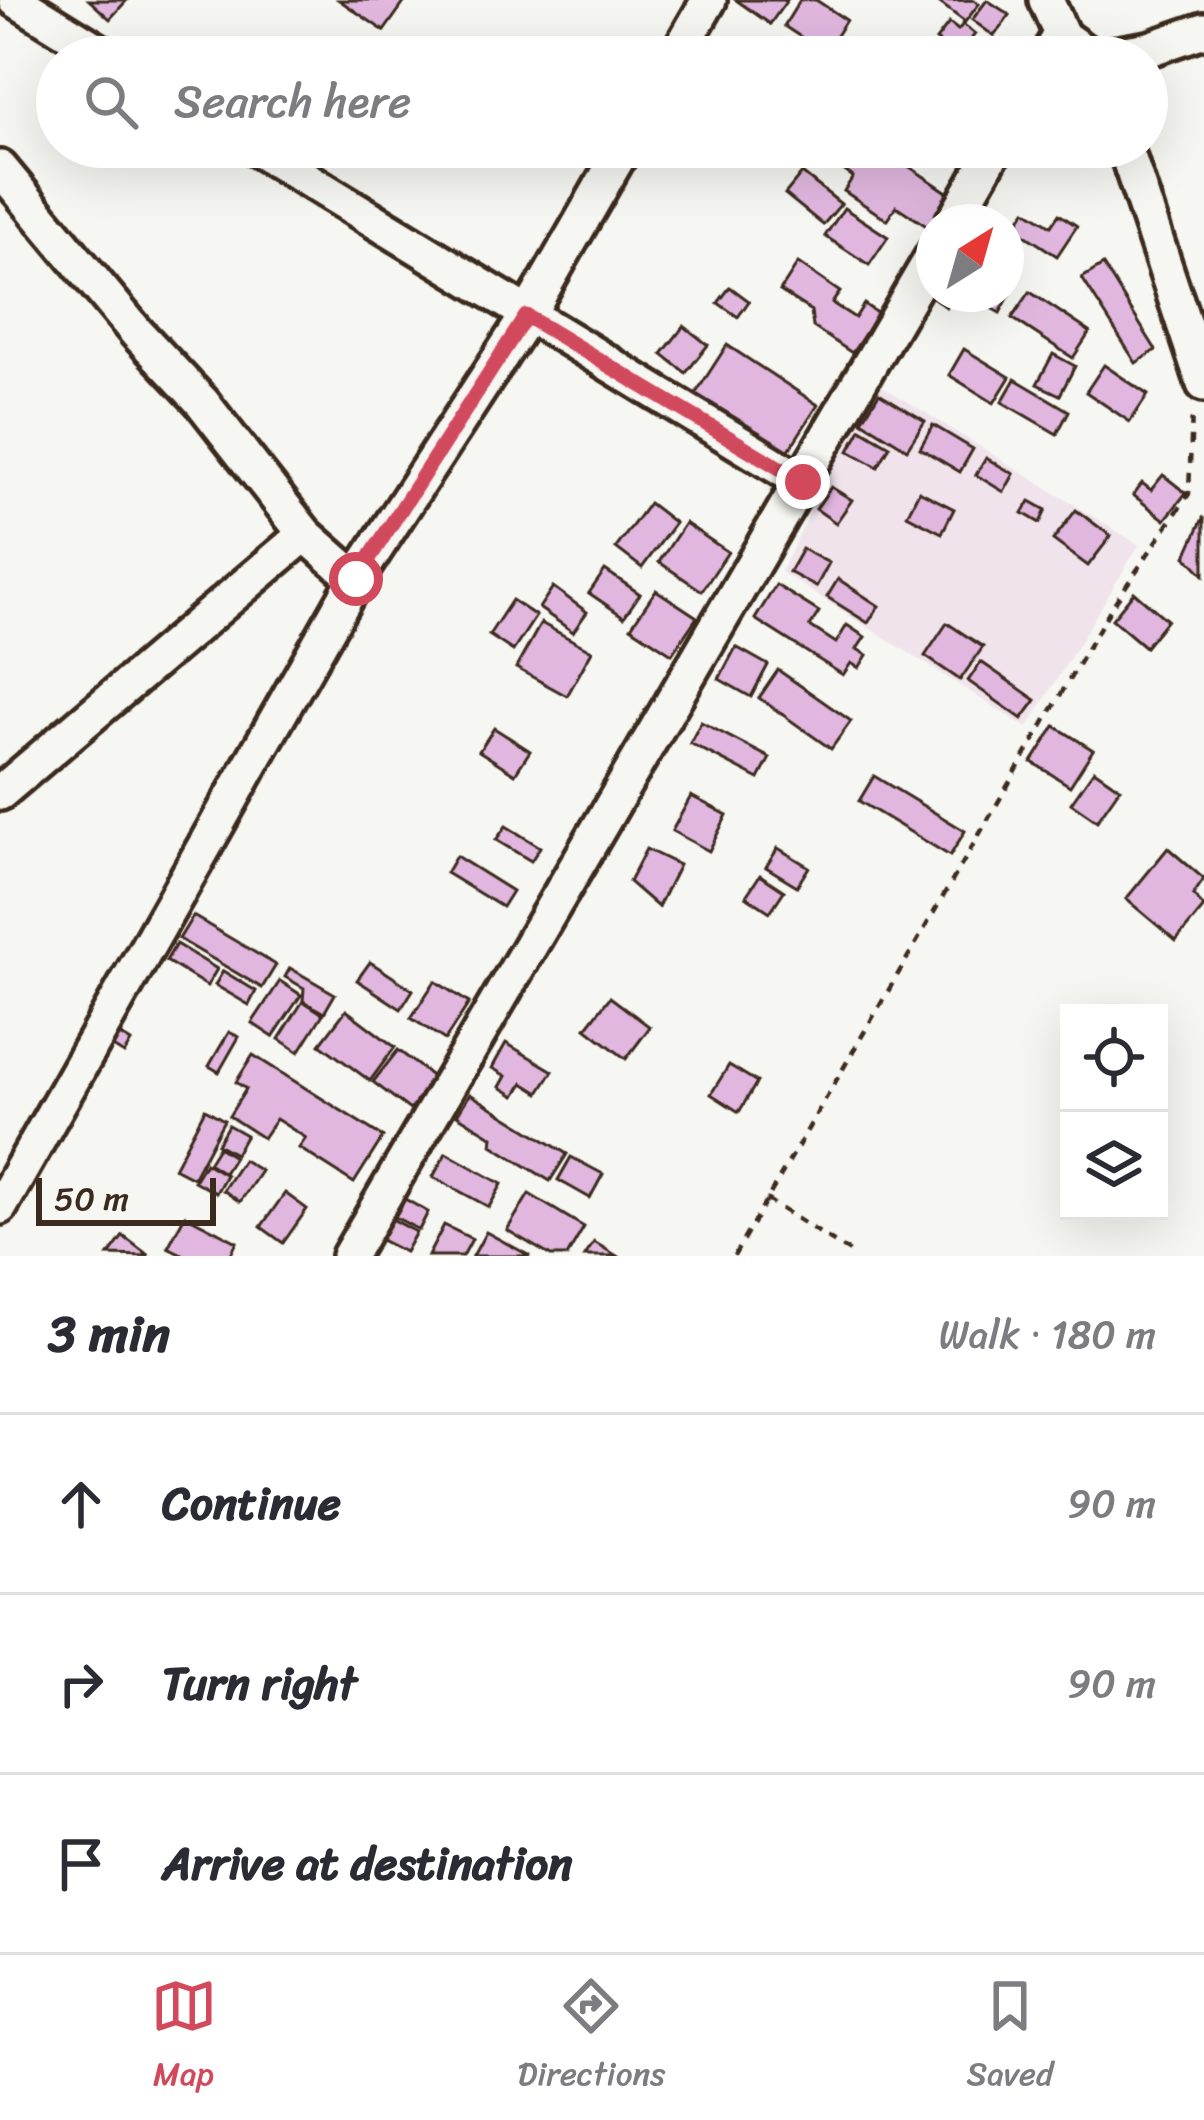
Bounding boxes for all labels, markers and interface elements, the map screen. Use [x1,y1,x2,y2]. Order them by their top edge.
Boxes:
search box [36,36,1168,168]
text: Search here [174,62,411,142]
icon: search [78,69,144,135]
north arrow [916,204,1024,312]
route end [776,455,830,509]
route start [329,552,383,606]
map controls [1060,1004,1168,1220]
button: locate [1060,1004,1168,1112]
button: layers [1060,1112,1168,1220]
text: 50 m [54,1170,129,1228]
scale bar [36,1172,216,1225]
text: 3 min [48,1289,170,1379]
text: Walk · 180 m [939,1300,1156,1369]
text: Continue [162,1464,341,1544]
text: 90 m [1067,1469,1156,1538]
icon: ahead [48,1471,114,1537]
text: Turn right [162,1644,357,1724]
text: 90 m [1067,1649,1156,1718]
icon: right [48,1651,114,1717]
text: Arrive at destination [162,1824,572,1904]
icon: arrive [48,1831,114,1897]
tab: Map [151,1973,217,2103]
tab: Directions [518,1973,665,2103]
tab: Saved [966,1973,1053,2103]

